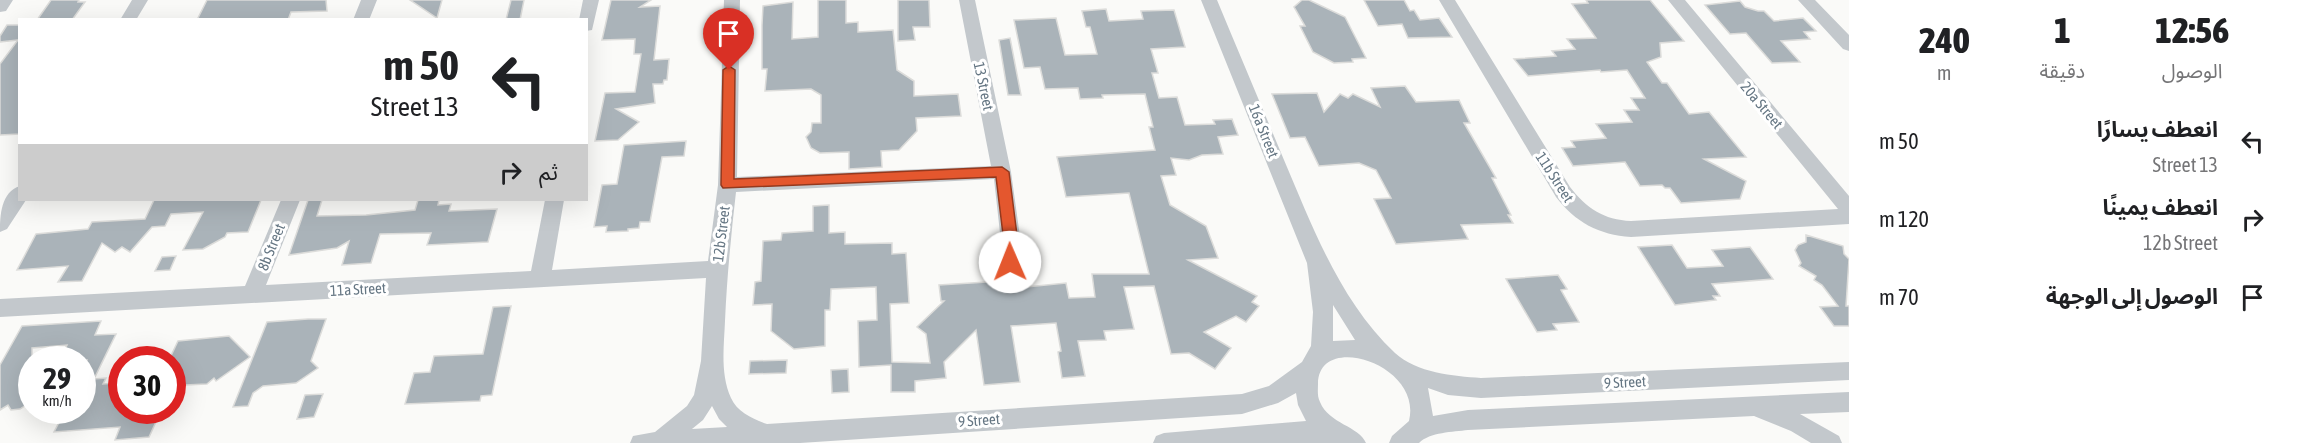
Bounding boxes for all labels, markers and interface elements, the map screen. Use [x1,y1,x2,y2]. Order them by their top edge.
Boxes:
pin [703,8,754,70]
text: 1 [2054,9,2071,51]
text: 12:56 [2155,9,2229,51]
icon: arrive [712,17,745,50]
text: 240 [1919,19,1970,61]
text: 50 m [384,41,459,89]
icon: left [480,42,558,120]
text: دقيقة [2040,59,2085,82]
text: الوصول [2162,59,2222,82]
street label: 13 Street [971,60,997,112]
text: m [1937,61,1951,84]
street label: 20a Street [1737,78,1787,132]
text: 13 Street [371,91,459,122]
street label: 16a Street [1246,102,1282,160]
text: انعطف يسارًا [2097,116,2218,142]
icon: left [2236,125,2269,158]
text: 50 m [1879,128,1919,154]
street label: 11b Street [1533,149,1577,205]
text: 13 Street [2153,153,2218,176]
icon: right [494,156,527,189]
text: ثم [539,159,558,185]
text: انعطف يمينًا [2102,194,2218,220]
icon: right [2236,203,2269,236]
street label: 12b Street [709,205,733,263]
text: 120 m [1879,206,1929,232]
street label: 8b Street [254,221,288,273]
position arrow [978,230,1042,294]
text: 12b Street [2143,231,2218,254]
street label: 11a Street [330,279,386,299]
icon: arrive [2236,281,2269,314]
text: الوصول إلى الوجهة [2046,283,2218,309]
text: 70 m [1879,284,1919,310]
speed limit sign: 30 [108,346,186,424]
text: 29 [43,361,71,395]
street label: 9 Street [1604,372,1646,392]
text: km/h [42,392,72,409]
street label: 9 Street [957,410,1001,430]

